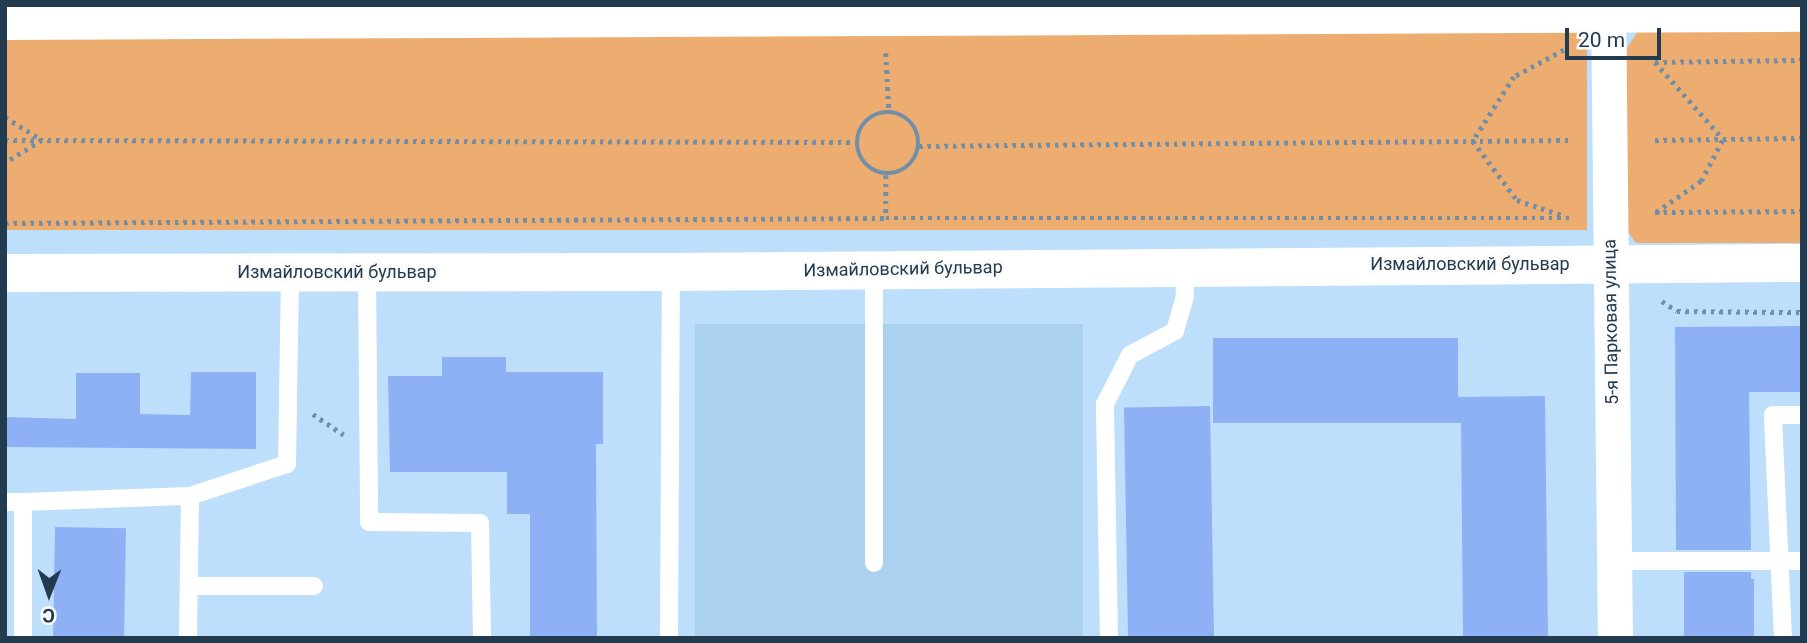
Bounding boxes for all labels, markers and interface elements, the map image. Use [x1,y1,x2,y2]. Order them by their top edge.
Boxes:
scale bar [1569,14,1665,58]
text: 20 m [1578,28,1625,52]
street label: 5-я Парковая улица [1599,239,1623,405]
street label: Измайловский бульвар [1370,253,1570,275]
street label: Измайловский бульвар [803,256,1003,282]
street label: Измайловский бульвар [237,261,437,283]
north arrow [14,559,84,629]
text: С [42,604,55,627]

